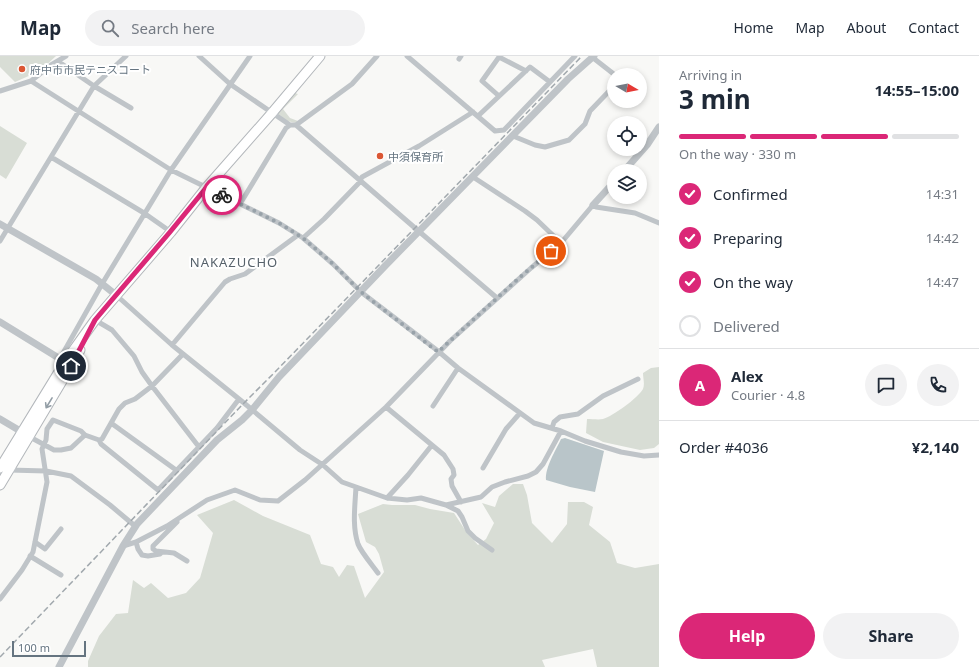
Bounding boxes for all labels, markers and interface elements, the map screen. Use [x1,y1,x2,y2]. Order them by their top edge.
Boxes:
search box [85,10,365,46]
text: Map [20,15,61,41]
icon: search [99,17,121,39]
text: Search here [131,18,215,38]
text: Home [734,18,773,37]
text: Map [795,18,825,37]
text: About [847,18,886,37]
text: Contact [908,18,959,37]
place label: 府中市市民テニスコート [30,62,151,77]
marker: 府中市市民テニスコート [17,64,27,74]
text: Arriving in [679,66,742,84]
north arrow [607,68,647,108]
map controls [607,68,647,204]
text: 14:55–15:00 [874,80,959,100]
text: 3 min [679,81,751,117]
button: locate [607,116,647,156]
text: On the way · 330 m [679,145,796,163]
place label: 中須保育所 [388,149,444,164]
marker: 中須保育所 [375,151,385,161]
button: layers [607,164,647,204]
courier [202,175,242,215]
icon: check [679,183,701,205]
icon: bike [211,184,233,206]
text: Confirmed [713,184,788,204]
text: 14:31 [926,185,959,203]
icon: check [679,227,701,249]
text: Preparing [713,228,783,248]
text: 14:42 [926,229,959,247]
pin [534,234,568,268]
icon: bag [540,240,562,262]
district label: NAKAZUCHO [190,253,278,271]
icon: check [679,271,701,293]
text: On the way [713,272,793,292]
text: 14:47 [926,273,959,291]
text: Delivered [713,316,780,336]
pin [54,349,88,383]
icon: home [60,355,82,377]
button: chat [865,364,907,406]
button: phone [917,364,959,406]
text: Alex [731,366,763,386]
text: A [695,375,705,395]
text: Courier · 4.8 [731,386,805,404]
one-way arrow [45,397,53,409]
text: Order #4036 [679,437,768,457]
text: ¥2,140 [912,437,959,457]
button: Help [679,613,815,659]
button: Share [823,613,959,659]
scale bar [12,639,86,658]
text: 100 m [18,640,50,655]

